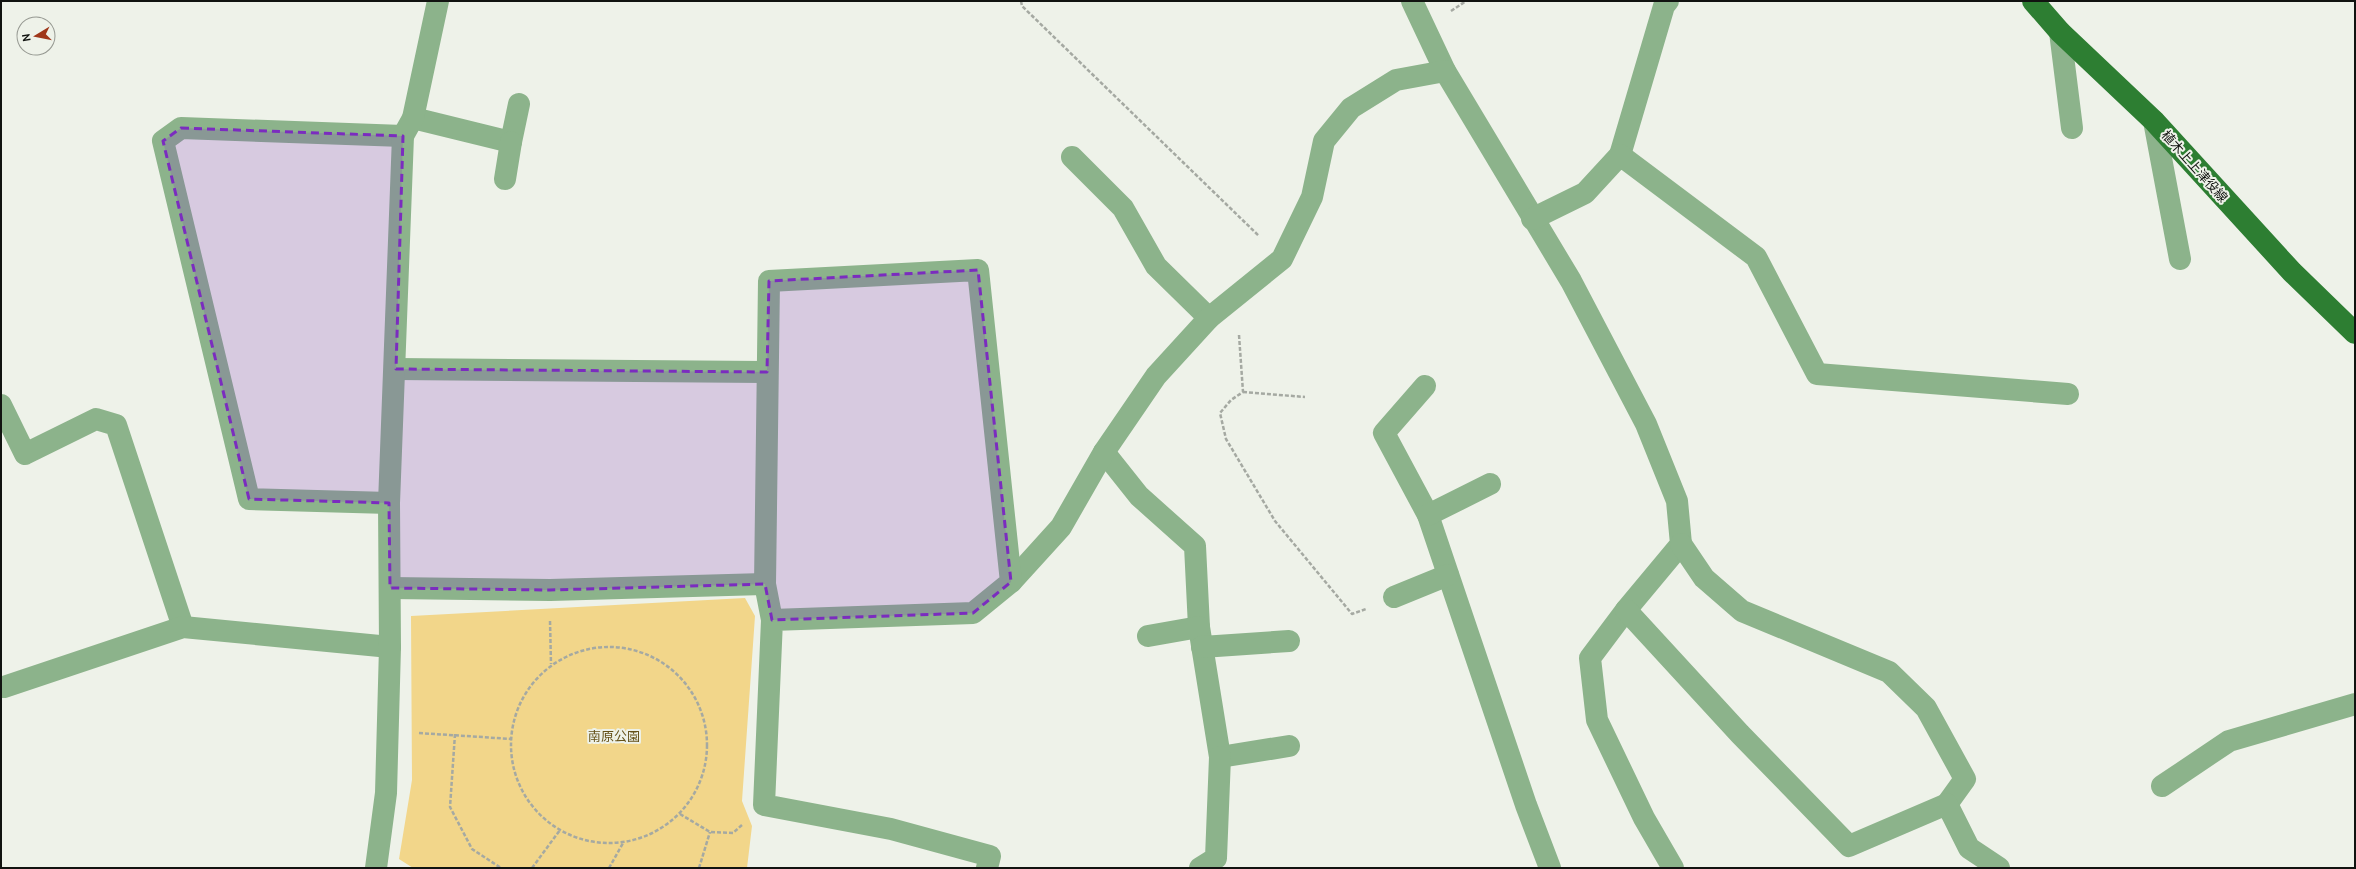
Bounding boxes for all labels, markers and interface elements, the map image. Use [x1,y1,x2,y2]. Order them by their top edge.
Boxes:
north arrow [16,16,56,56]
text: N [19,33,34,43]
street label: 植木上上津役線 [2159,127,2231,205]
park label: 南原公園 [588,728,640,744]

